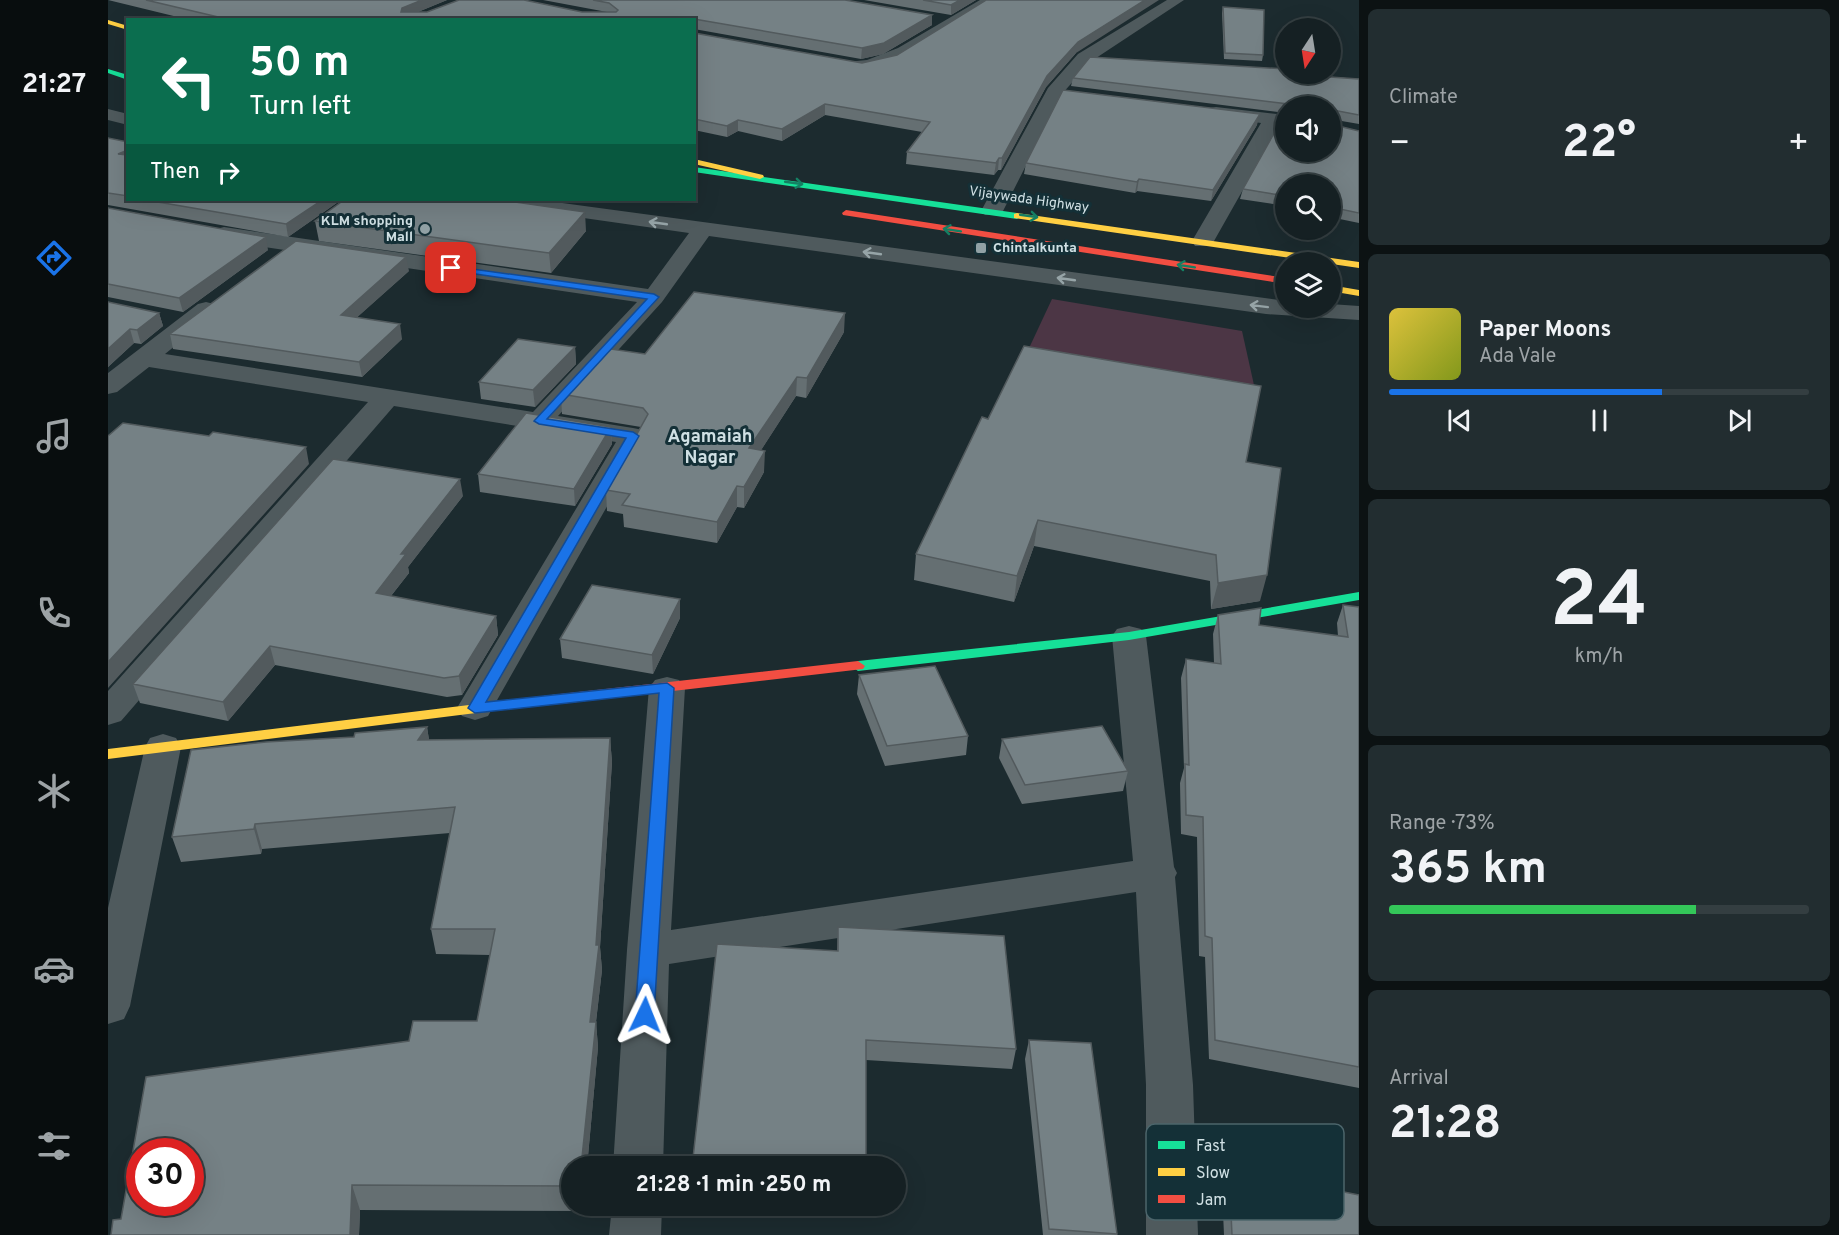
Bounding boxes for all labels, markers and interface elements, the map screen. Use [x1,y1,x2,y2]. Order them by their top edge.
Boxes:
north arrow [1275,18,1341,84]
map controls [1275,18,1341,318]
text: 50 m [249,38,350,91]
icon: left [150,42,228,120]
text: 21:27 [22,68,86,102]
text: Climate [1389,85,1458,111]
text: Turn left [249,90,351,124]
button: sound [1275,96,1341,162]
text: 22° [1562,116,1636,173]
text: − [1389,124,1410,166]
text: + [1788,124,1809,166]
icon: right [212,156,245,189]
text: Then [150,159,200,186]
button: search [1275,174,1341,240]
one-way arrow [784,178,803,189]
street label: Vijaywada Highway [968,183,1090,217]
one-way arrow [1018,211,1038,222]
place label: KLM shopping Mall [321,213,413,246]
one-way arrow [649,217,669,228]
marker: KLM shopping Mall [418,222,432,236]
one-way arrow [943,224,962,235]
icon: directions [33,237,75,279]
place label: Chintalkunta [993,240,1077,257]
marker: Chintalkunta [974,241,988,255]
pin [425,242,476,293]
one-way arrow [863,247,883,258]
icon: arrive [434,251,467,284]
button: layers [1275,252,1341,318]
one-way arrow [1177,260,1197,271]
one-way arrow [1056,274,1076,285]
one-way arrow [1249,300,1269,311]
text: Paper Moons [1479,317,1611,344]
text: Ada Vale [1479,344,1556,370]
icon: previous [1443,404,1476,437]
icon: pause [1583,404,1616,437]
icon: next [1723,404,1756,437]
icon: music [33,415,75,457]
district label: Agamaiah Nagar [668,426,752,470]
text: 24 [1550,555,1648,654]
icon: phone [33,592,75,634]
text: km/h [1575,644,1623,670]
icon: climate [33,770,75,812]
text: Range · 73% [1389,811,1495,837]
text: 365 km [1389,842,1547,899]
icon: car [33,948,75,990]
position arrow [613,983,677,1047]
text: Arrival [1389,1066,1449,1092]
text: 21:28 [1389,1097,1501,1154]
legend [1146,1124,1344,1220]
icon: filters [33,1125,75,1167]
text: Fast [1196,1137,1226,1157]
speed limit sign: 30 [126,1138,204,1216]
text: Slow [1196,1164,1230,1184]
text: 21:28 · 1 min · 250 m [636,1172,831,1199]
text: Jam [1196,1191,1227,1211]

